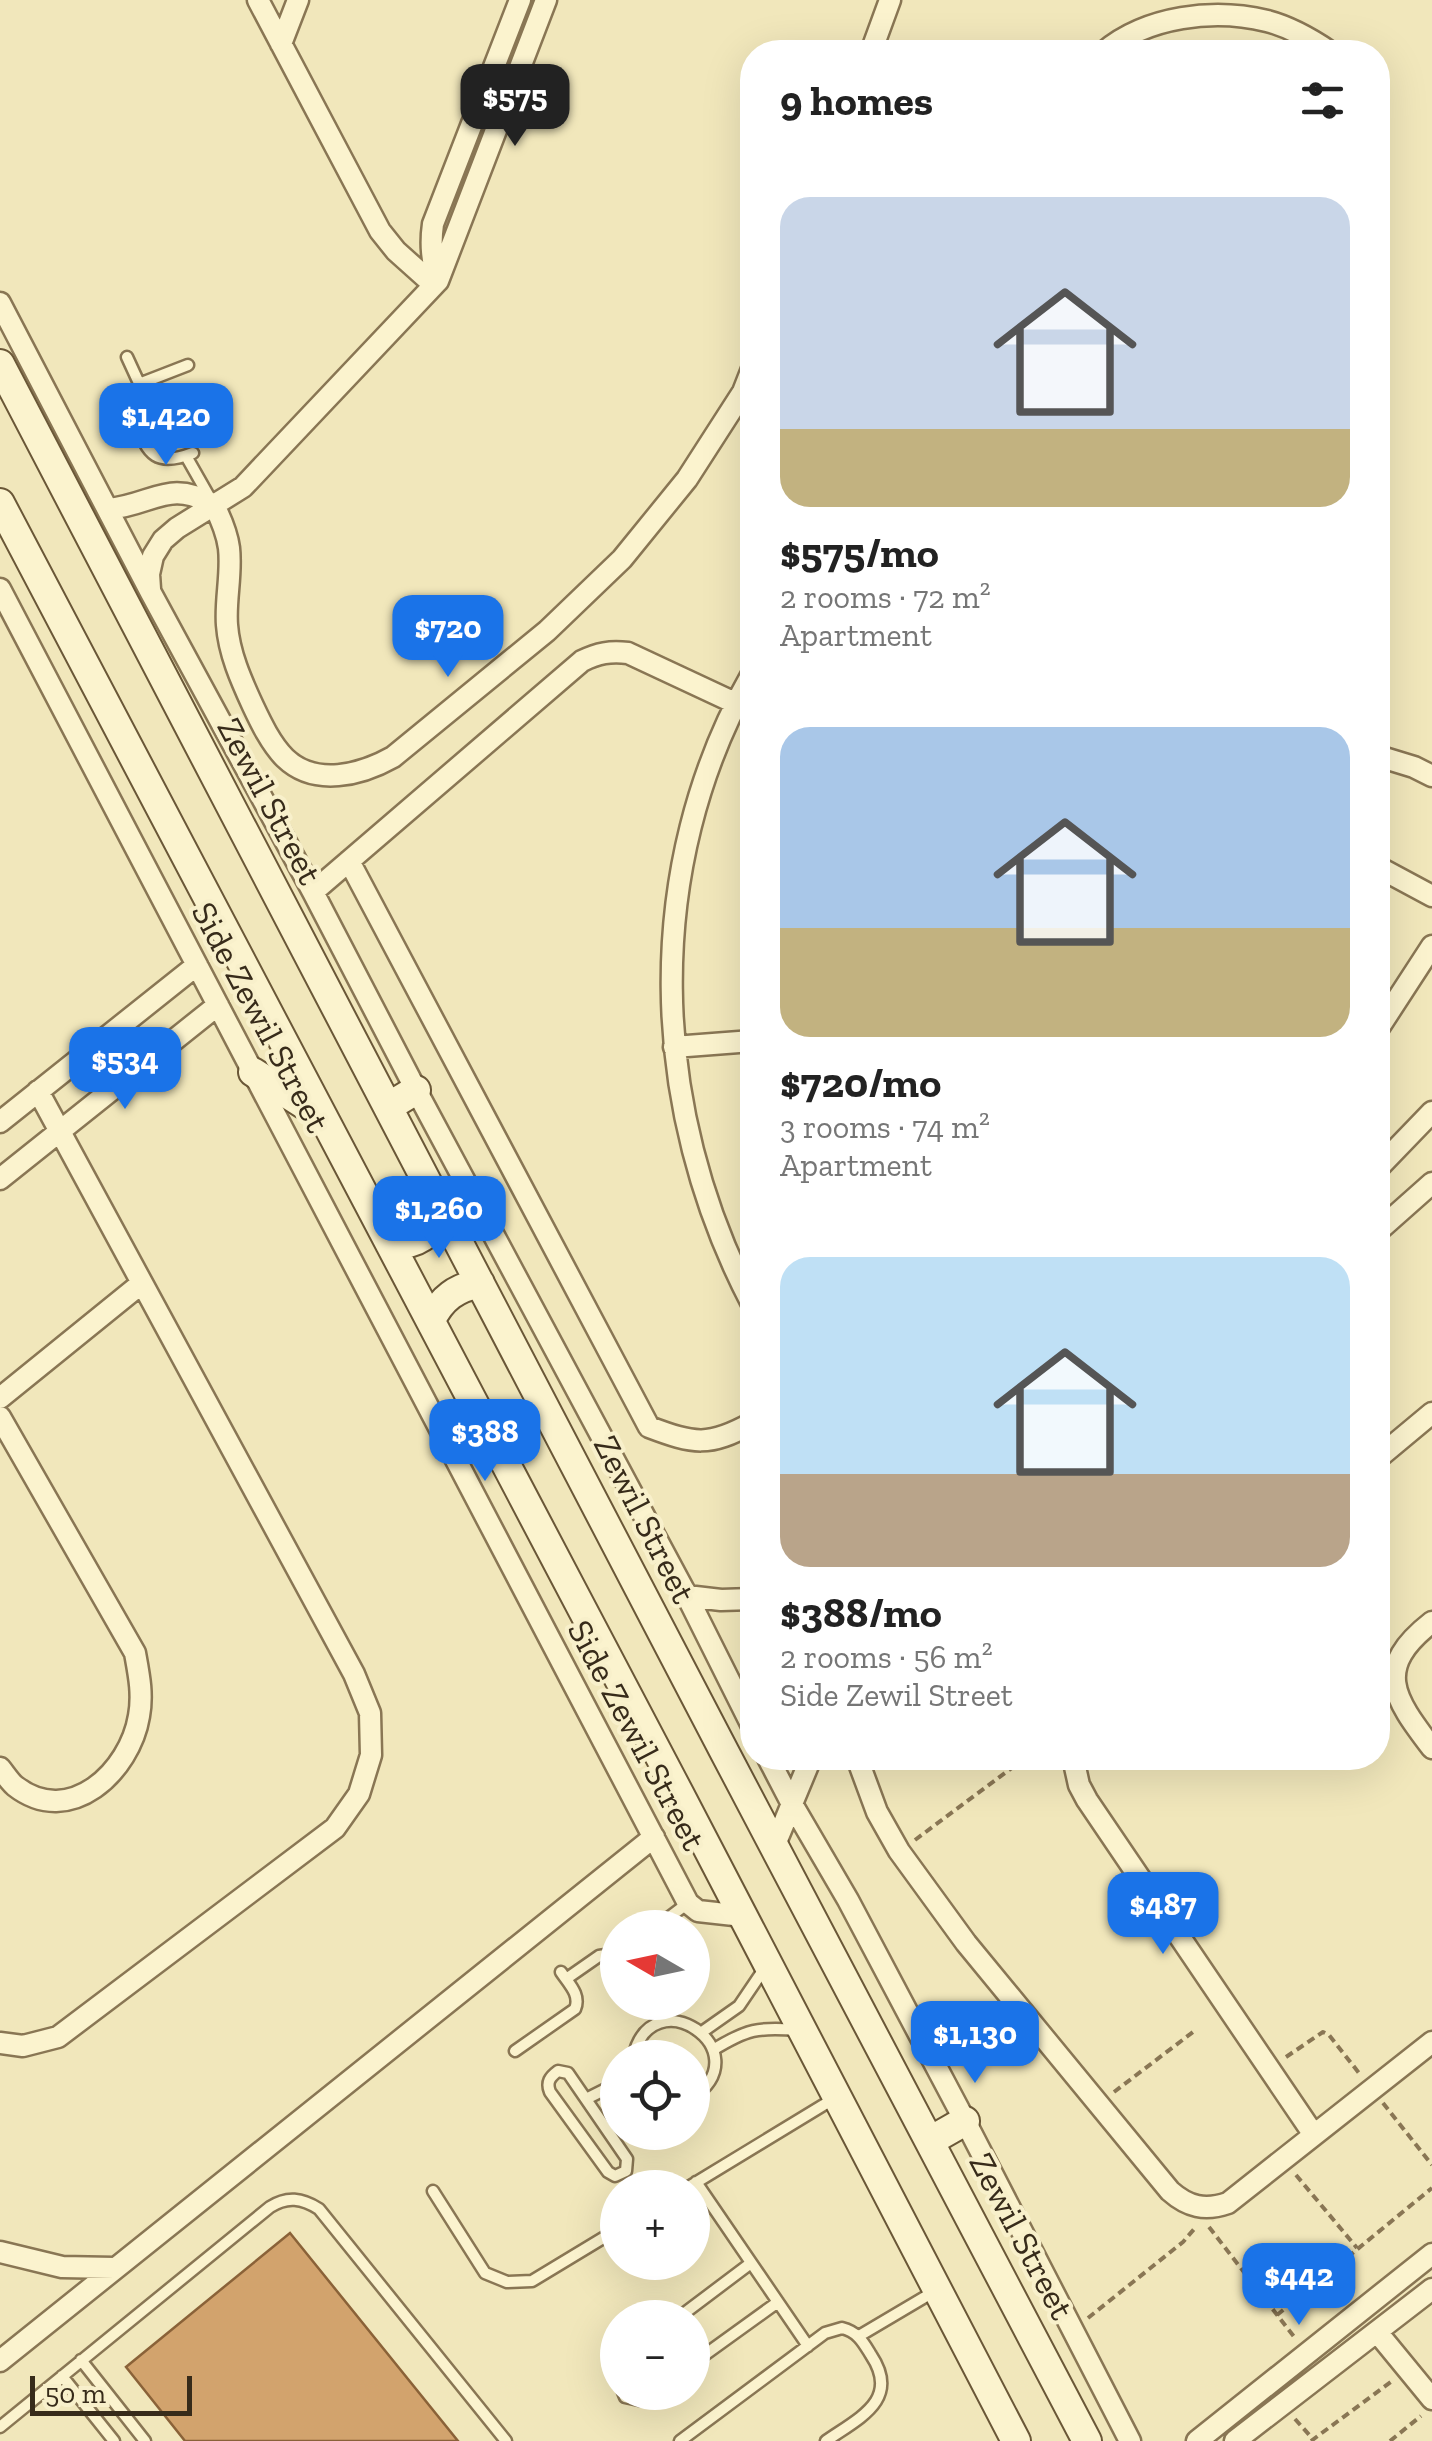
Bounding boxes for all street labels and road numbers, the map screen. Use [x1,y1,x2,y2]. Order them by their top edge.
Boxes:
street label: Zewil Street [209,711,331,891]
street label: Side Zewil Street [183,895,339,1139]
street label: Zewil Street [585,1428,705,1610]
street label: Side Zewil Street [559,1613,715,1857]
street label: Zewil Street [961,2146,1083,2326]

